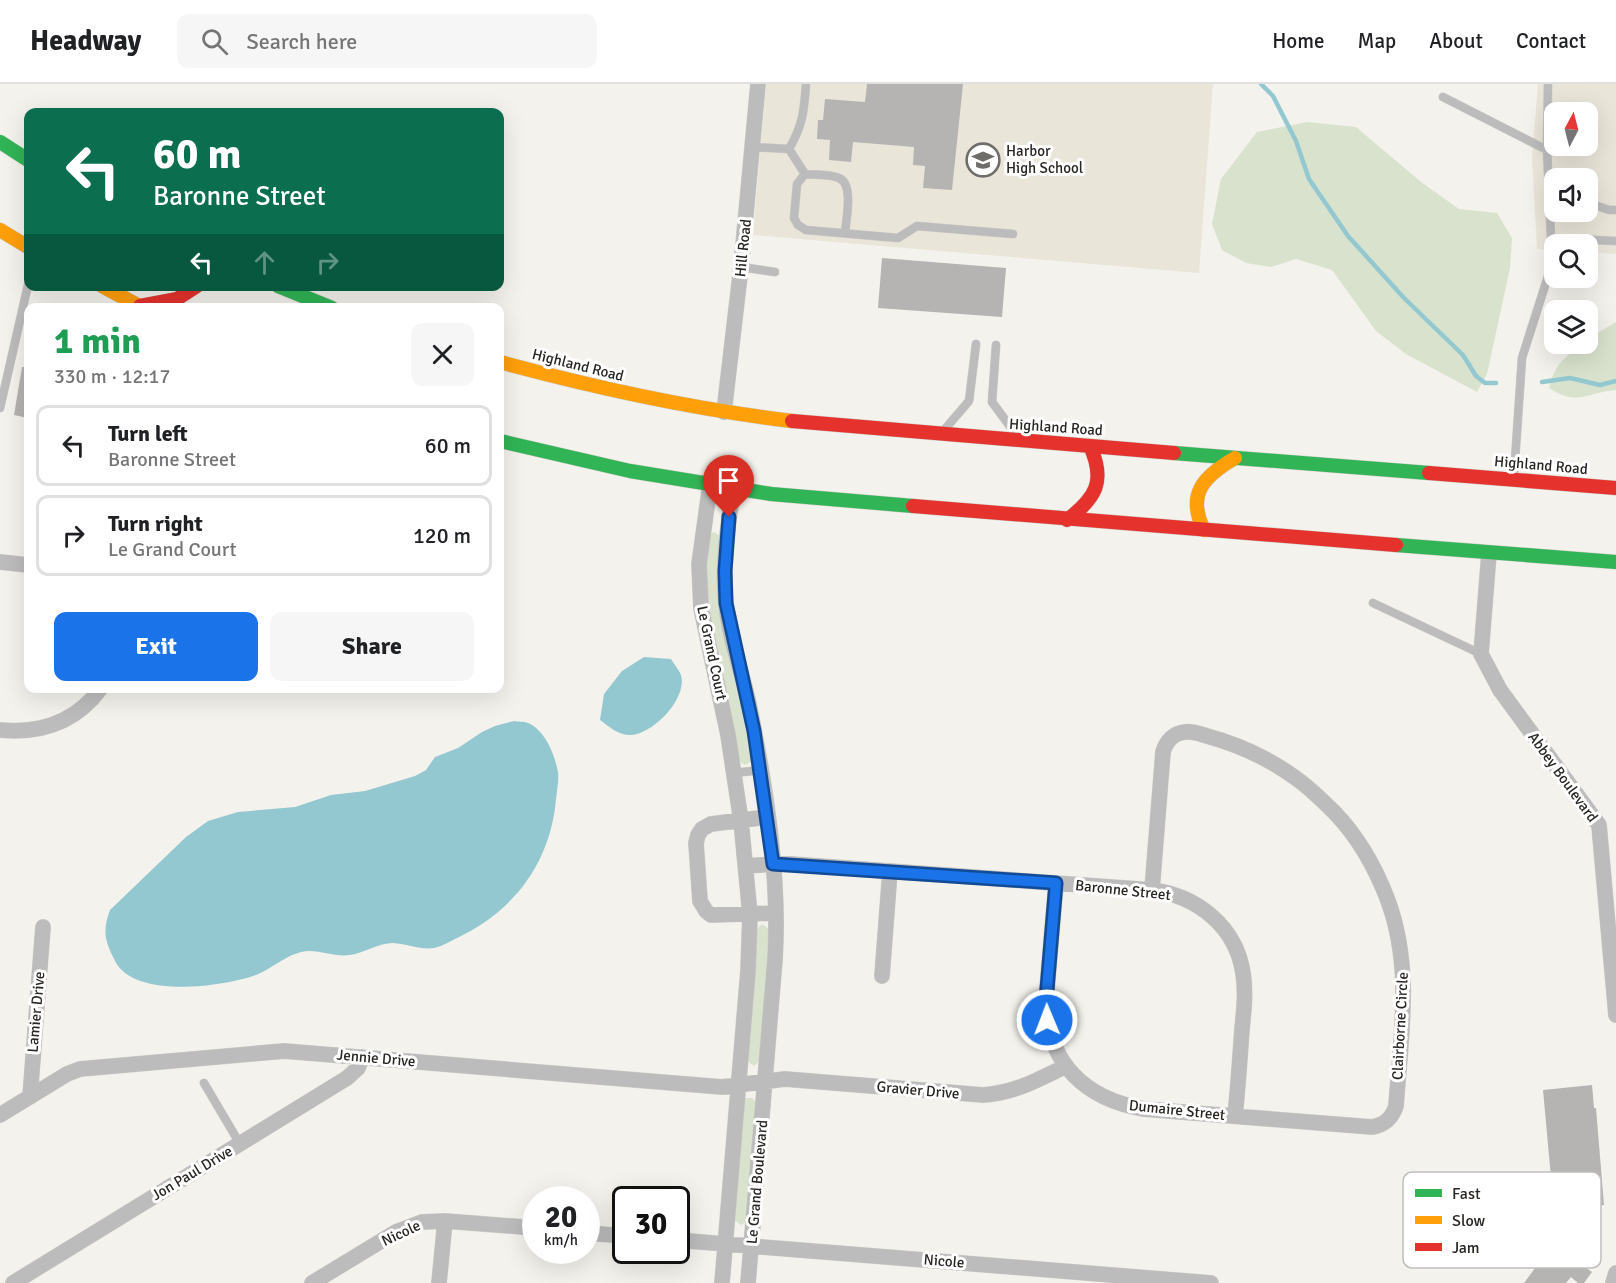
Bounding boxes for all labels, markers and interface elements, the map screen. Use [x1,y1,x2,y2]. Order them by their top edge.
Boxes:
search box [177,14,597,68]
text: Headway [30,24,141,58]
icon: search [198,25,231,58]
text: Search here [246,28,357,55]
text: Home [1272,28,1325,54]
text: Map [1358,28,1396,54]
text: About [1429,28,1483,54]
text: Contact [1516,28,1586,54]
north arrow [1544,102,1598,156]
map controls [1544,102,1598,354]
text: 60 m [153,129,242,180]
icon: left [54,132,132,210]
school or university icon: Harbor High School [965,142,1001,178]
place label: Harbor High School [1006,142,1083,177]
button: sound [1544,168,1598,222]
text: Baronne Street [153,180,326,213]
street label: Hill Road [731,218,755,278]
button: search [1544,234,1598,288]
icon: left [185,246,218,279]
icon: ahead [248,246,281,279]
icon: right [311,246,344,279]
button: layers [1544,300,1598,354]
text: 1 min [54,319,141,364]
button: close [411,323,474,386]
street label: Highland Road [530,345,626,385]
text: 330 m · 12:17 [54,364,170,389]
street label: Highland Road [1009,415,1103,439]
text: Turn left [108,420,188,447]
icon: left [57,429,90,462]
text: 60 m [425,432,471,459]
text: Baronne Street [108,447,236,472]
street label: Highland Road [1493,452,1589,478]
pin [703,455,754,517]
icon: arrive [712,464,745,497]
text: Turn right [108,510,203,537]
icon: right [57,519,90,552]
text: 120 m [413,522,471,549]
text: Le Grand Court [108,537,237,562]
street label: Le Grand Court [693,604,731,702]
button: Exit [54,612,258,681]
button: Share [270,612,474,681]
street label: Abbey Boulevard [1524,728,1602,826]
street label: Baronne Street [1074,876,1172,904]
street label: Lamier Drive [23,971,49,1053]
street label: Clairborne Circle [1388,972,1412,1080]
position arrow [1015,988,1079,1052]
street label: Jennie Drive [336,1046,416,1070]
street label: Gravier Drive [876,1077,960,1103]
street label: Dumaire Street [1128,1096,1226,1124]
street label: Le Grand Boulevard [743,1119,771,1245]
street label: Jon Paul Drive [148,1142,236,1204]
legend [1403,1172,1601,1268]
text: Fast [1452,1184,1481,1204]
speed limit sign: 30 [612,1186,690,1264]
text: 20 [545,1199,577,1236]
text: Slow [1452,1211,1486,1231]
street label: Nicole [379,1216,423,1250]
text: km/h [544,1231,578,1249]
text: Jam [1452,1238,1480,1258]
street label: Nicole [923,1250,965,1272]

